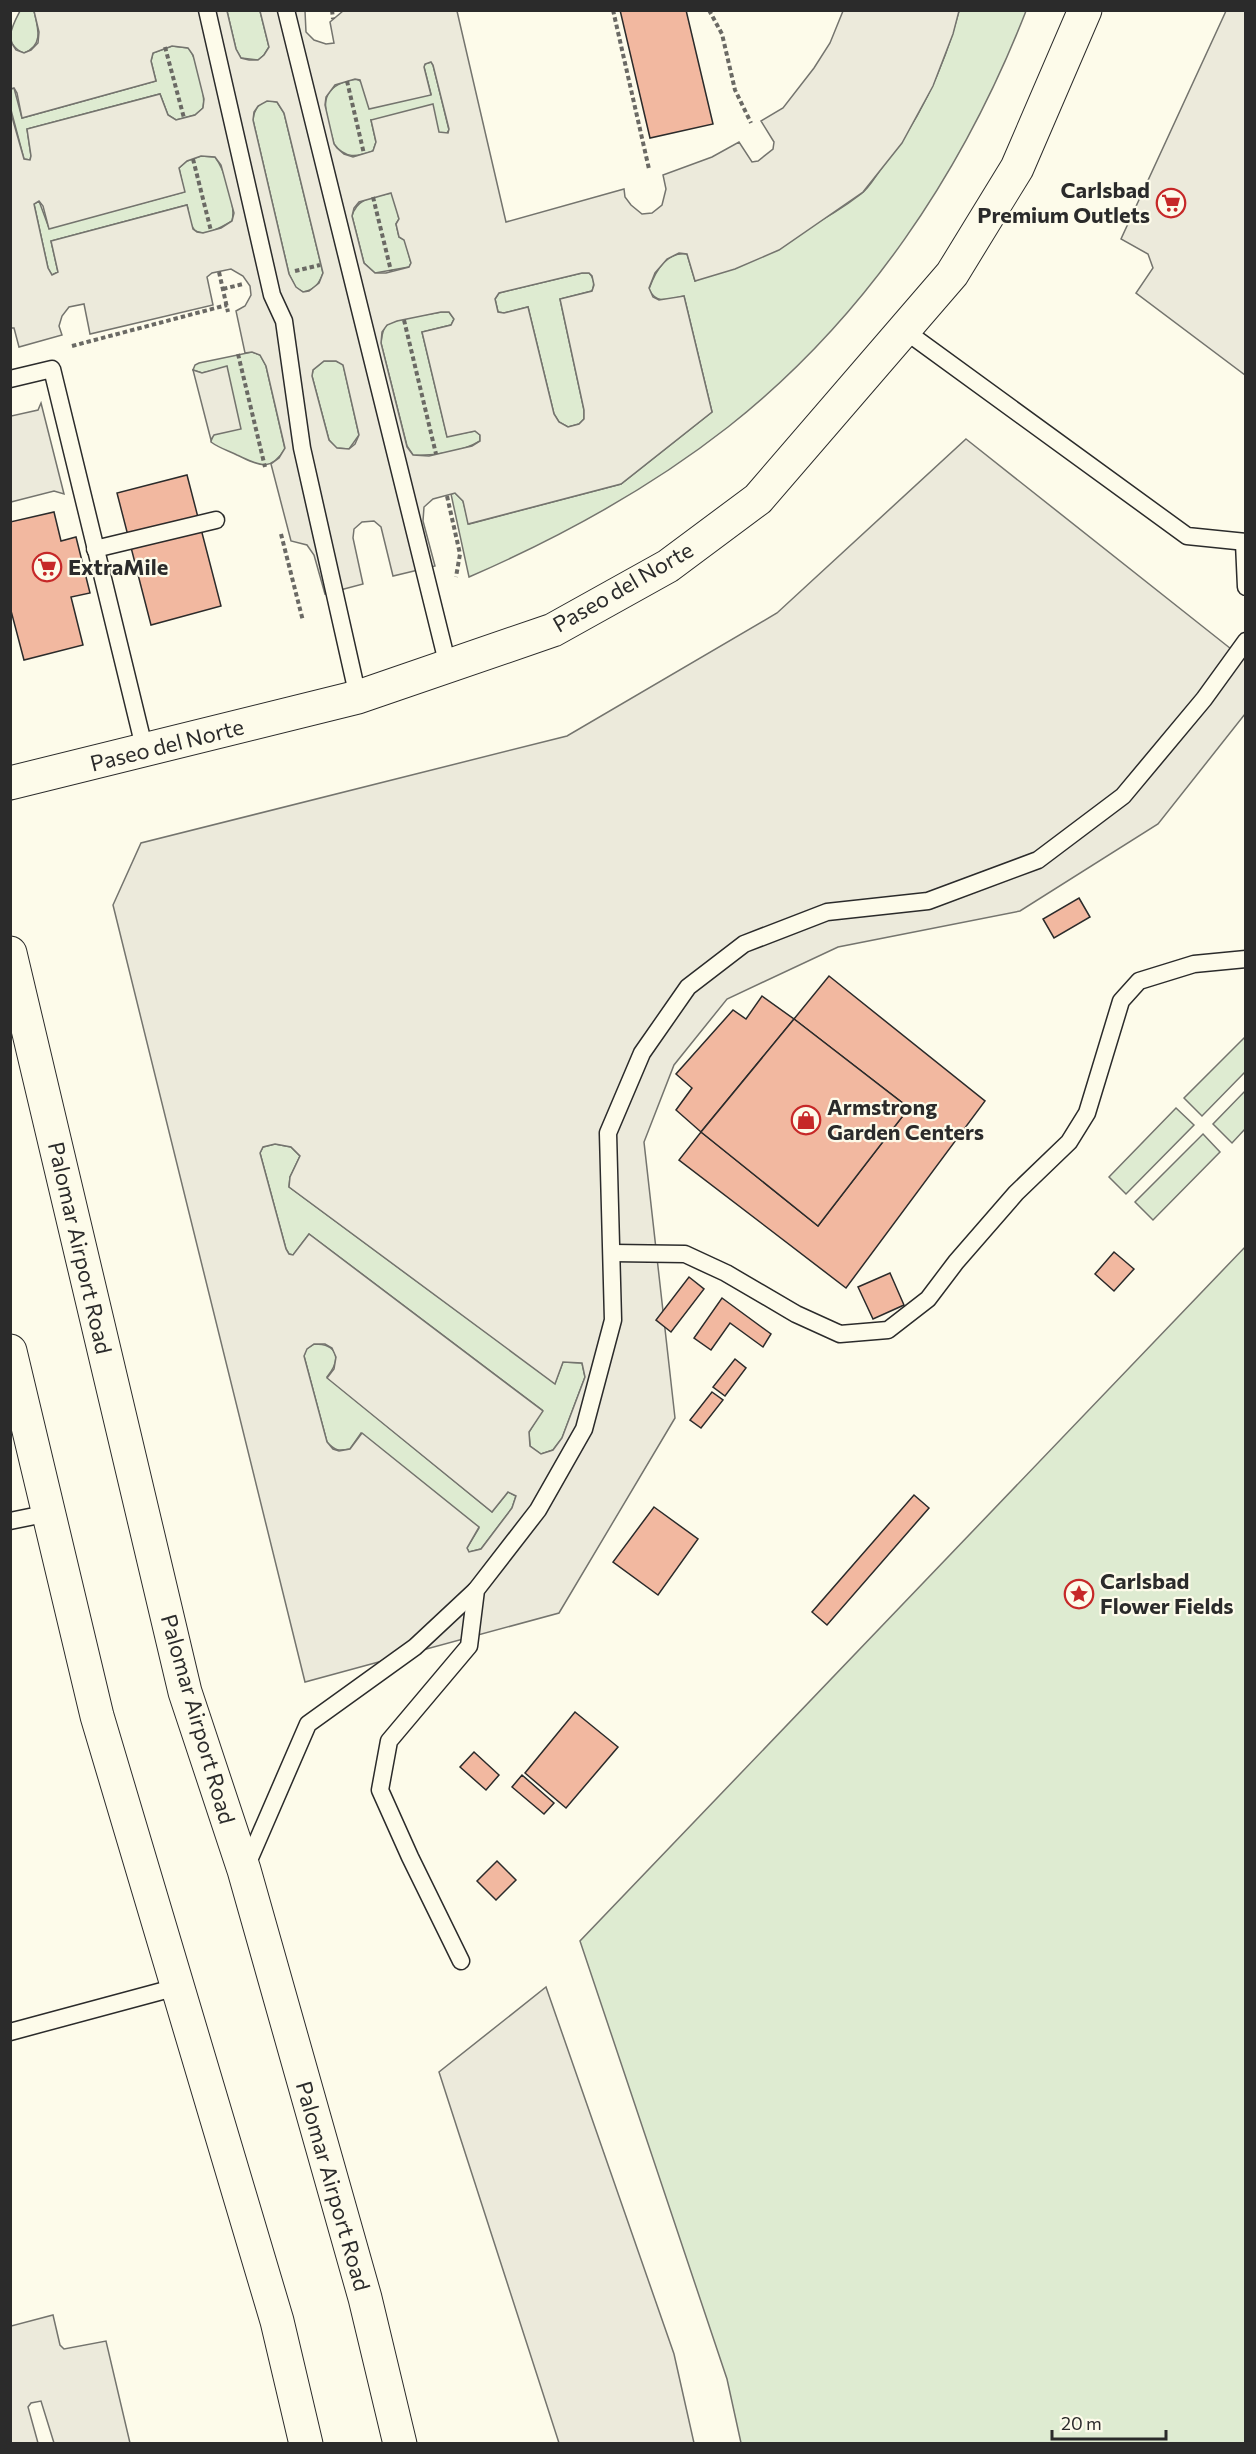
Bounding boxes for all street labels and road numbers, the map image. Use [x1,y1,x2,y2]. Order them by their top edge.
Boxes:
street label: Paseo del Norte [548,536,698,638]
street label: Paseo del Norte [87,712,247,777]
street label: Palomar Airport Road [43,1139,118,1357]
street label: Palomar Airport Road [156,1611,241,1827]
street label: Palomar Airport Road [291,2078,376,2294]

